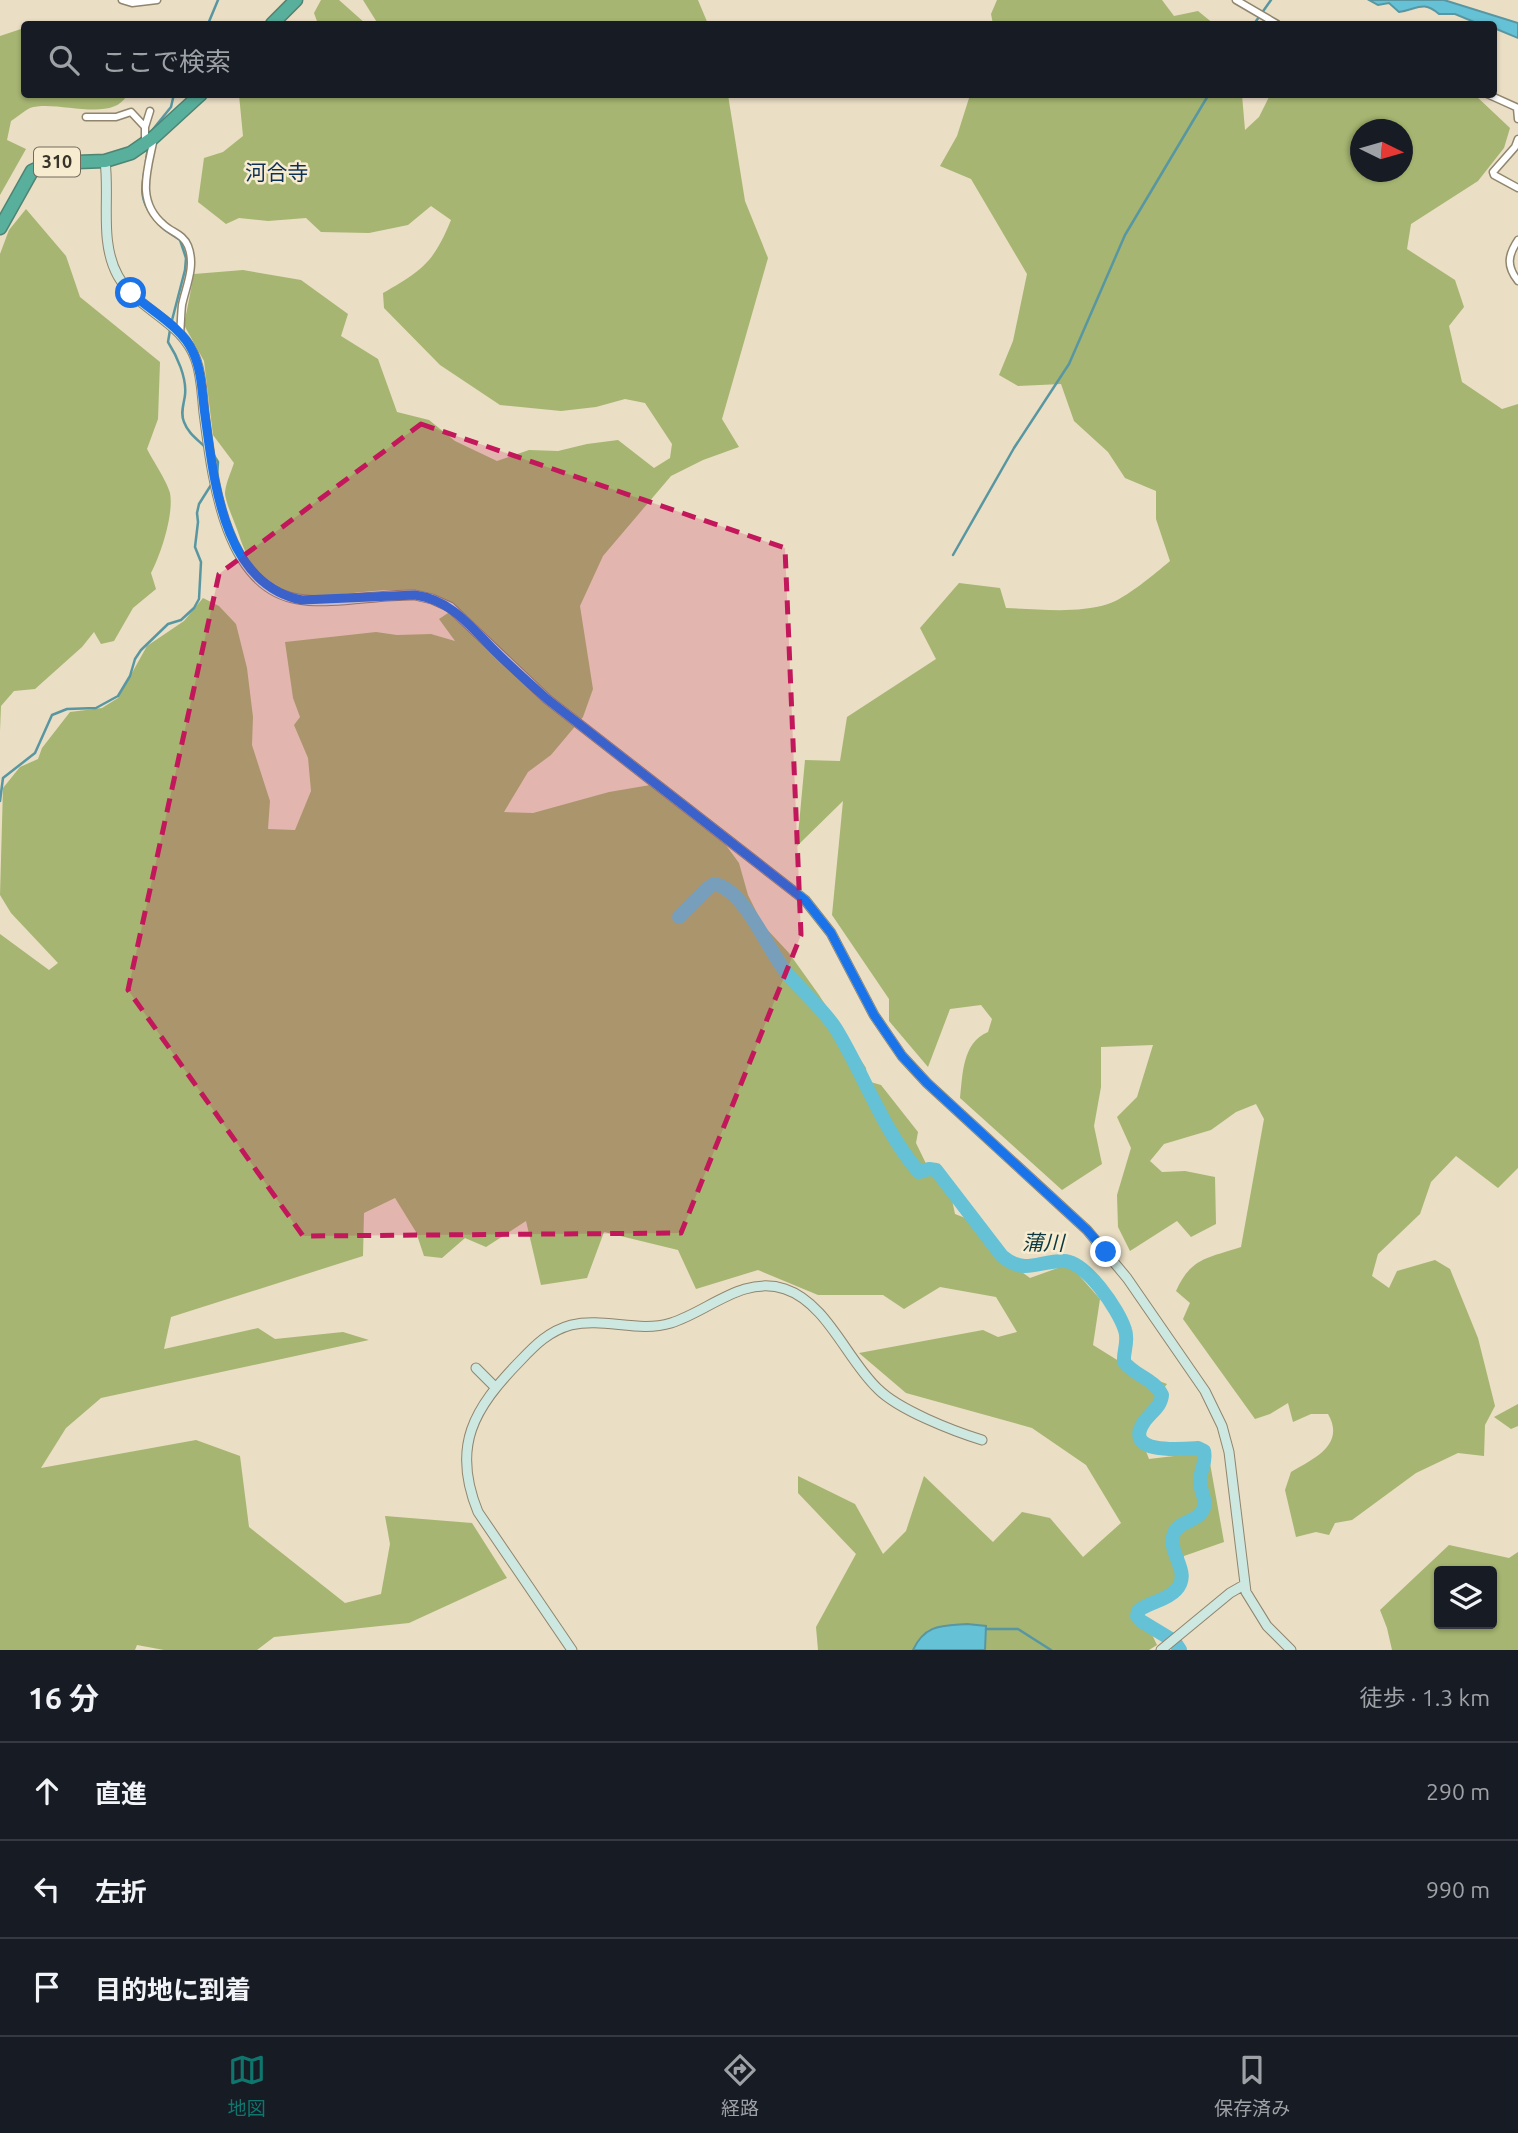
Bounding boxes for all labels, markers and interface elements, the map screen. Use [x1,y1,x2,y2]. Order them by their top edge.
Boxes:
search box [21,21,1497,98]
icon: search [45,41,83,79]
text: ここで検索 [101,47,231,76]
north arrow [1350,119,1413,182]
road number: 310 [34,148,80,176]
district label: 河合寺 [246,160,309,184]
route start [115,277,146,308]
water label: 蒲川 [1022,1230,1066,1254]
route end [1090,1236,1121,1267]
map controls [1434,1566,1497,1629]
button: layers [1434,1566,1497,1629]
text: 16 分 [28,1681,99,1715]
text: 徒歩 · 1.3 km [1359,1685,1490,1710]
icon: ahead [28,1772,66,1810]
text: 直進 [95,1779,147,1808]
text: 290 m [1426,1779,1490,1804]
icon: left [28,1870,66,1908]
text: 左折 [95,1877,147,1906]
text: 990 m [1426,1877,1490,1902]
icon: arrive [28,1968,66,2006]
text: 目的地に到着 [95,1975,251,2004]
tab: 地図 [228,2051,266,2120]
tab: 経路 [721,2051,759,2120]
tab: 保存済み [1214,2051,1290,2120]

